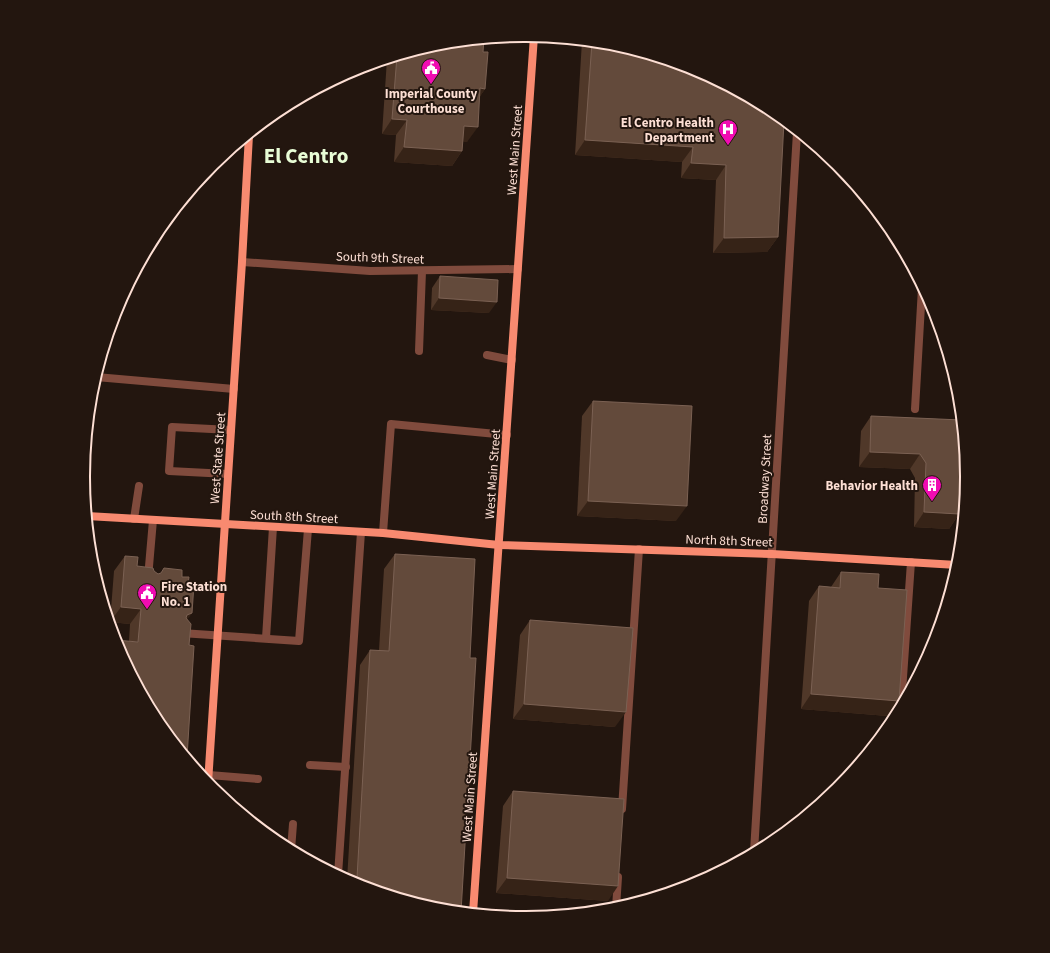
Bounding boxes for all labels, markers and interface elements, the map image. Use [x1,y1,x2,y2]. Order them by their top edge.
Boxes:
public building icon: Imperial County Courthouse [420,57,442,85]
place label: Imperial County Courthouse [385,85,477,118]
street label: West Main Street [503,104,527,196]
place label: El Centro Health Department [621,114,714,147]
hospital icon: El Centro Health Department [717,118,739,146]
district label: El Centro [264,141,348,171]
street label: South 9th Street [336,247,425,269]
street label: West State Street [206,411,230,504]
street label: West Main Street [481,428,505,520]
street label: Broadway Street [754,433,776,524]
building icon: Behavior Health [921,474,943,502]
place label: Behavior Health [825,477,918,495]
street label: South 8th Street [249,506,339,528]
street label: North 8th Street [685,530,773,552]
place label: Fire Station No. 1 [161,578,227,611]
public building icon: Fire Station No. 1 [136,582,158,610]
street label: West Main Street [458,751,482,843]

